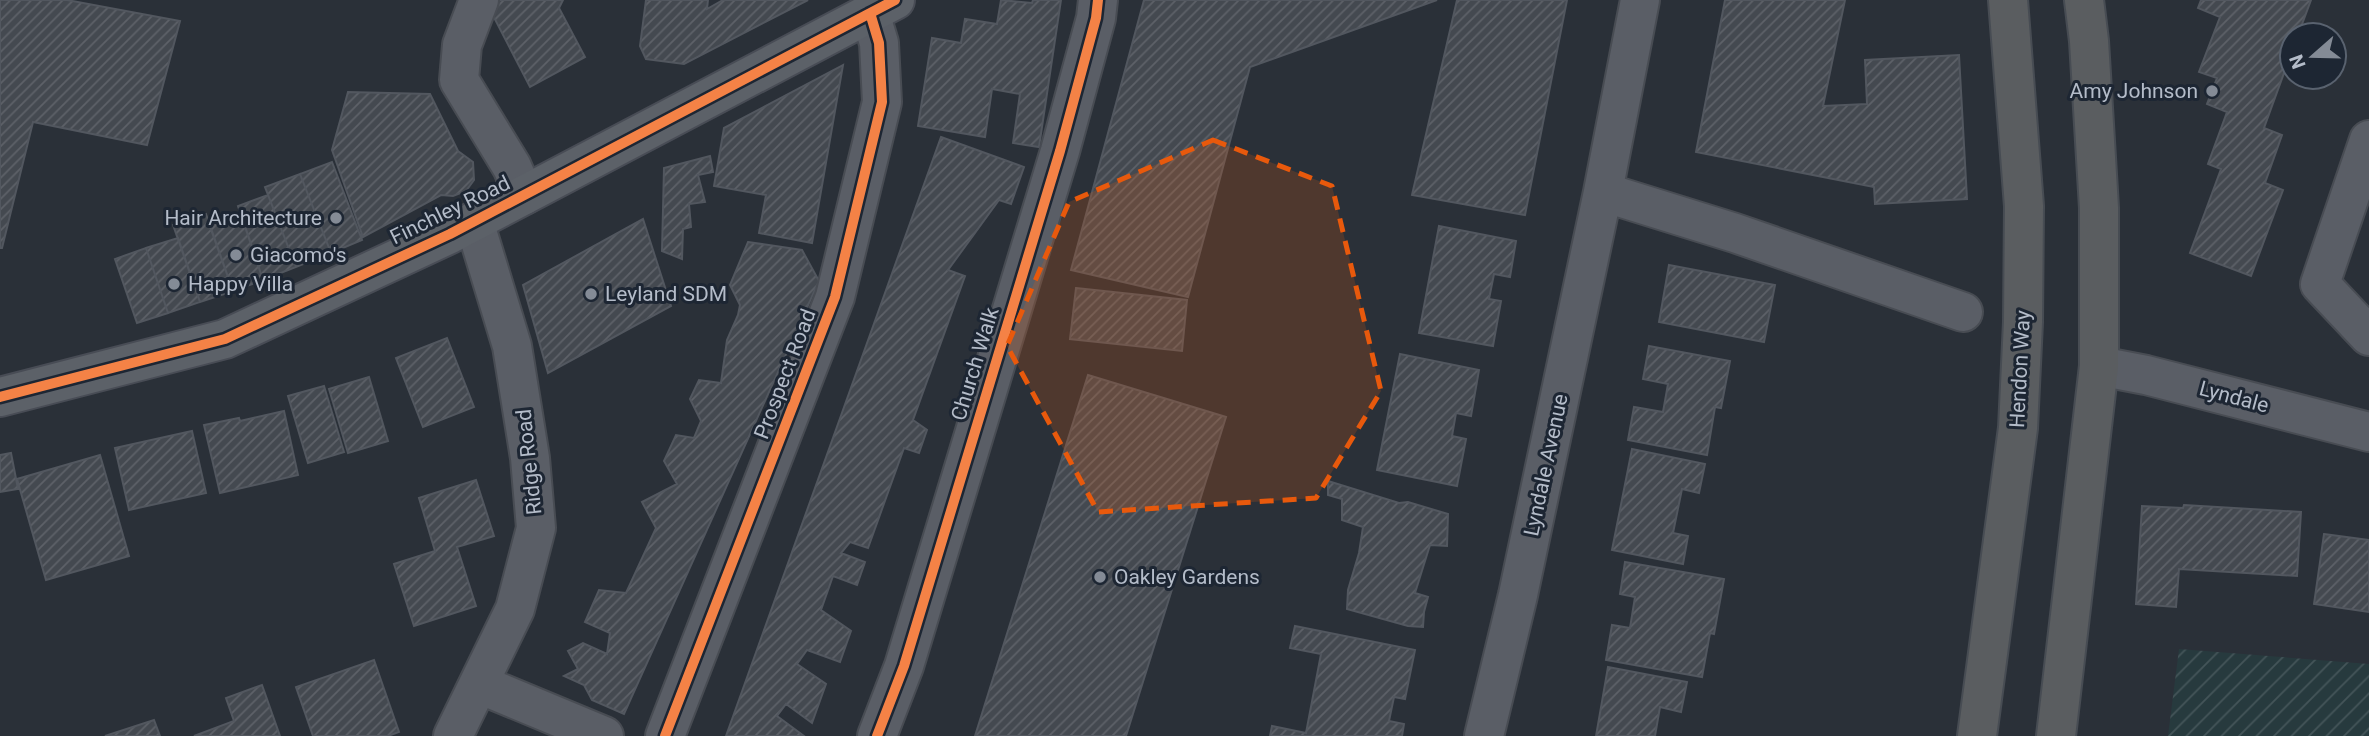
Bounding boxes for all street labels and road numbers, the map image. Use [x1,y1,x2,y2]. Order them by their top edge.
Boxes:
street label: Finchley Road [386,171,514,249]
street label: Church Walk [946,304,1004,423]
street label: Prospect Road [749,306,821,442]
street label: Hendon Way [2005,309,2035,428]
street label: Lyndale [2197,376,2271,418]
street label: Lyndale Avenue [1519,392,1573,538]
street label: Ridge Road [512,408,546,516]

